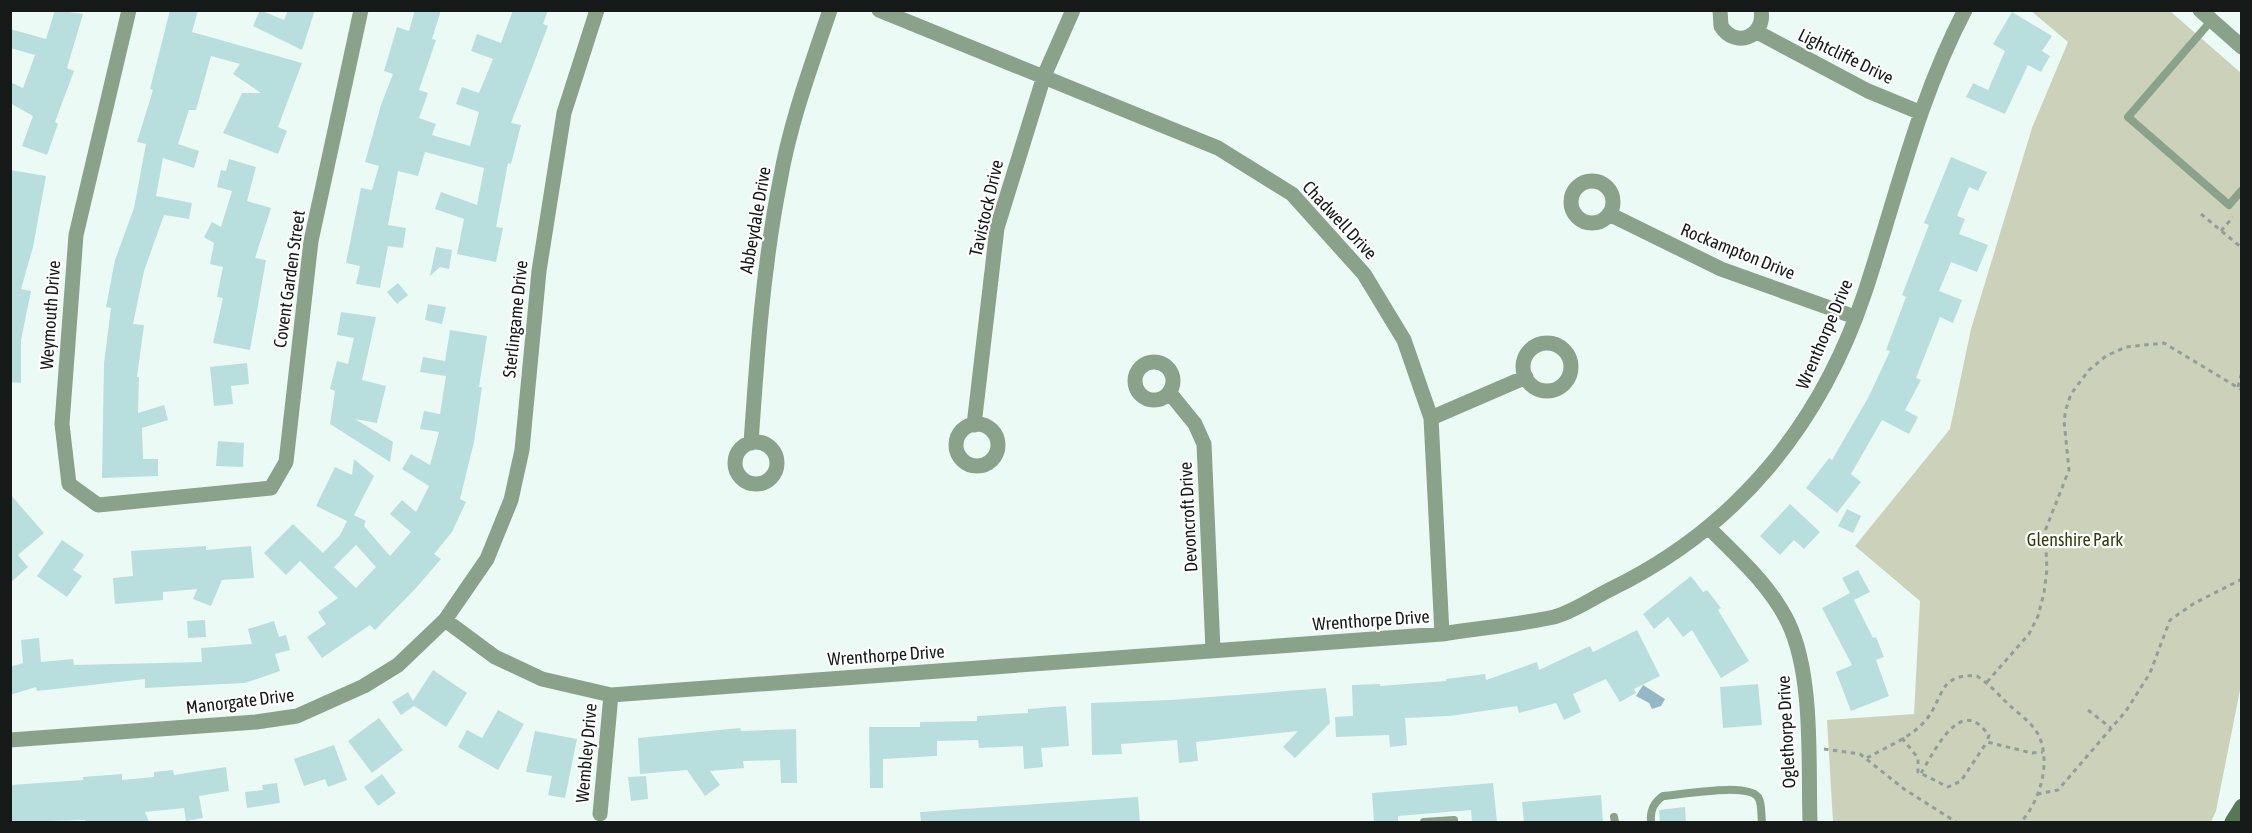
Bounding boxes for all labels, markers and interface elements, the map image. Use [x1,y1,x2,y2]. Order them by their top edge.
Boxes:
street label: Lightcliffe Drive [1795,24,1897,88]
street label: Tavistock Drive [965,158,1007,258]
street label: Abbeydale Drive [735,165,775,275]
street label: Chadwell Drive [1298,176,1382,264]
street label: Covent Garden Street [269,209,309,349]
street label: Rockampton Drive [1678,219,1798,283]
street label: Sterlingame Drive [498,259,532,379]
street label: Weymouth Drive [36,260,64,370]
street label: Wrenthorpe Drive [1791,276,1857,392]
street label: Devoncroft Drive [1175,461,1201,573]
park label: Glenshire Park [2027,529,2123,550]
street label: Wrenthorpe Drive [1312,605,1430,635]
street label: Wrenthorpe Drive [827,640,945,670]
street label: Oglethorpe Drive [1773,675,1799,789]
street label: Manorgate Drive [185,684,295,718]
street label: Wembley Drive [571,702,601,804]

